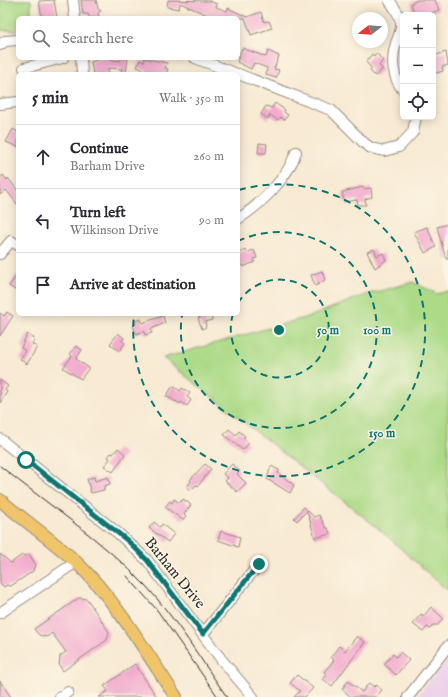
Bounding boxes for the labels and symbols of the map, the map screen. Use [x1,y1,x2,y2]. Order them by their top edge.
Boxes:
north arrow [352,12,388,48]
centre of rings [272,323,286,337]
text: 50 m [317,323,340,338]
text: 100 m [363,323,392,338]
text: 150 m [369,426,396,441]
route start [17,451,35,469]
street label: Barham Drive [141,534,210,613]
route end [250,555,268,573]

